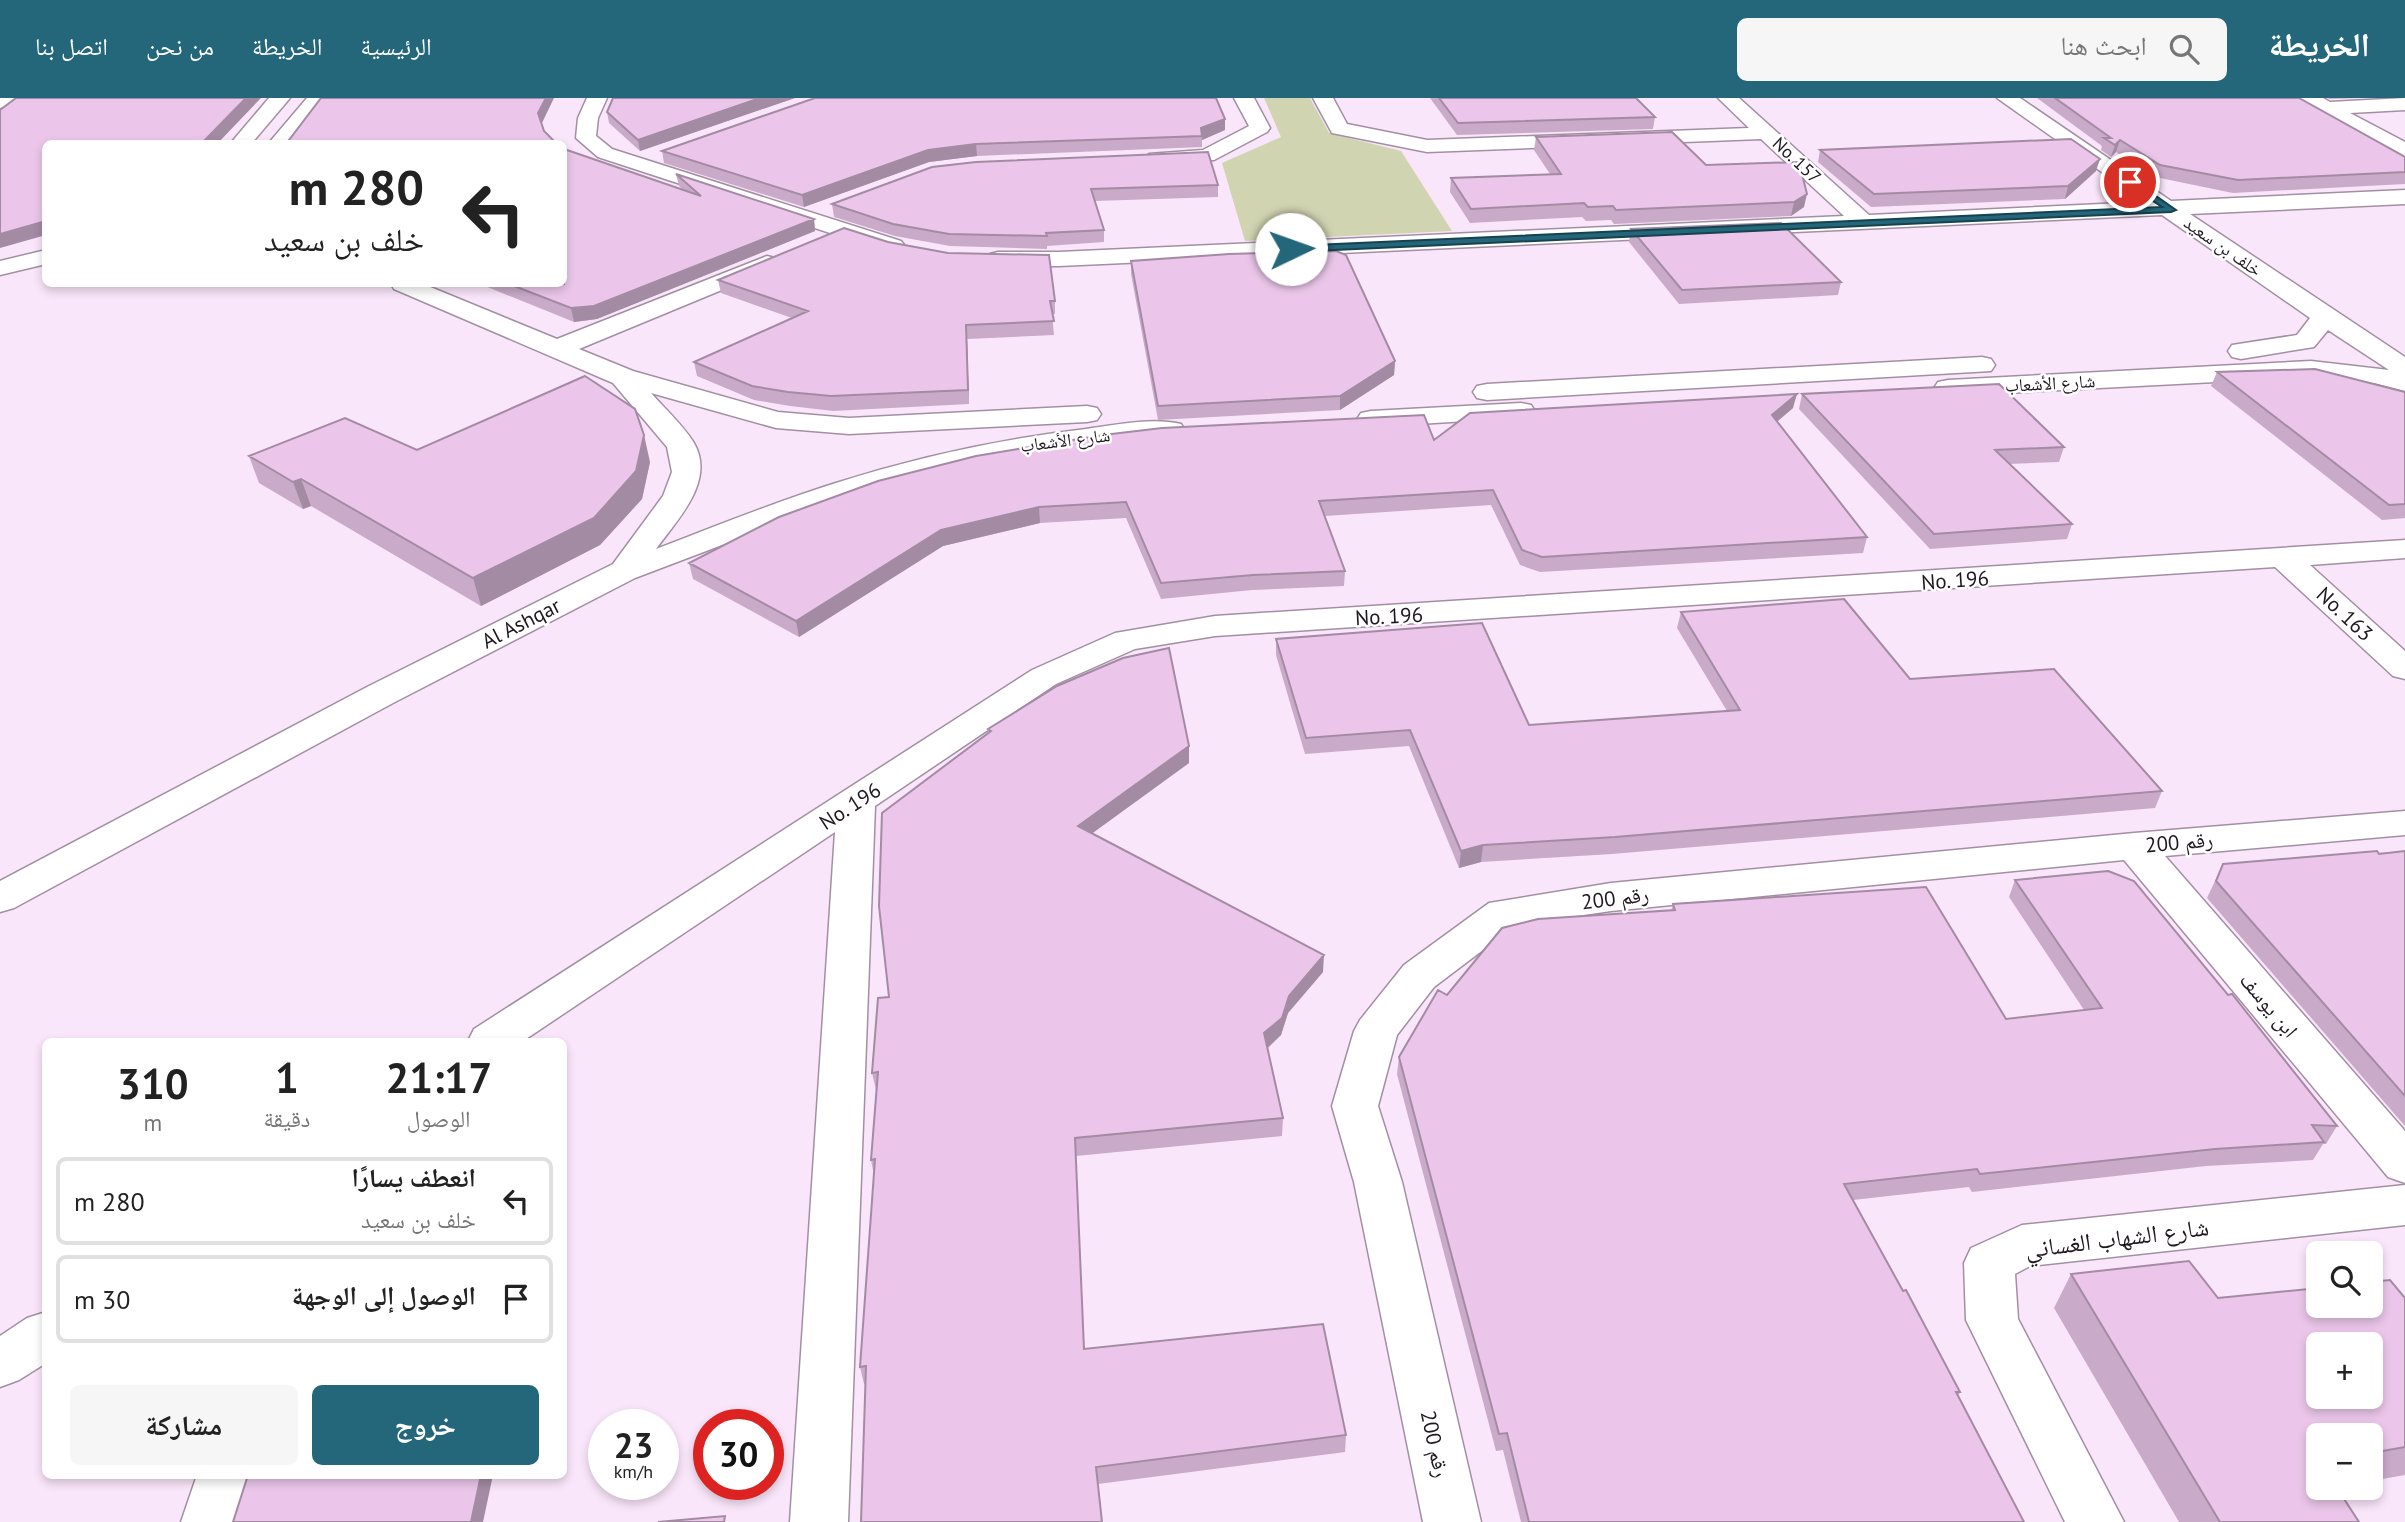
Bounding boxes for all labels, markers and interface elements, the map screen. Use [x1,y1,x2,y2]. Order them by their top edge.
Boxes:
search box [1737,18,2227,81]
text: الخريطة [2269,22,2370,65]
text: ابحث هنا [2061,29,2147,62]
icon: search [2165,30,2203,68]
text: اتصل بنا [35,31,108,62]
text: من نحن [146,31,214,62]
text: الخريطة [252,31,323,62]
text: الرئيسية [361,31,432,62]
street label: No. 157 [1768,132,1826,188]
pin [2100,152,2160,212]
text: 280 m [289,155,424,219]
icon: arrive [2111,163,2149,201]
icon: left [448,168,539,259]
street label: خلف بن سعيد [2180,211,2266,281]
position arrow [1254,212,1328,286]
text: خلف بن سعيد [264,218,424,260]
street label: شارع الأشعاب [2004,369,2096,397]
street label: شارع الأشعاب [1019,423,1111,457]
street label: No. 196 [1920,564,1990,596]
street label: No. 163 [2311,581,2379,647]
street label: Al Ashqar [477,592,565,654]
street label: No. 196 [1354,601,1424,631]
street label: No. 196 [814,776,886,836]
street label: رقم 200 [2144,826,2214,859]
street label: رقم 200 [1580,880,1650,917]
street label: ابن يوسف [2234,967,2304,1043]
text: 1 [275,1050,299,1105]
text: 21:17 [385,1050,492,1105]
text: 310 [117,1056,189,1111]
text: دقيقة [264,1104,310,1133]
text: الوصول [407,1104,471,1133]
text: m [143,1108,162,1137]
text: انعطف يسارًا [352,1161,476,1194]
icon: left [497,1182,535,1220]
text: 280 m [74,1185,145,1218]
text: خلف بن سعيد [361,1205,476,1234]
street label: شارع الشهاب الغساني [2023,1211,2211,1269]
map controls [2306,1241,2383,1500]
button: search [2306,1241,2383,1318]
text: الوصول إلى الوجهة [292,1279,476,1312]
icon: arrive [497,1280,535,1318]
text: 30 m [74,1283,130,1316]
button: + [2306,1332,2383,1409]
button: مشاركة [70,1385,298,1465]
button: خروج [312,1385,539,1465]
street label: رقم 200 [1414,1408,1455,1480]
speed limit sign: 30 [693,1409,784,1500]
text: 23 [614,1422,653,1468]
button: − [2306,1423,2383,1500]
text: km/h [614,1460,653,1483]

